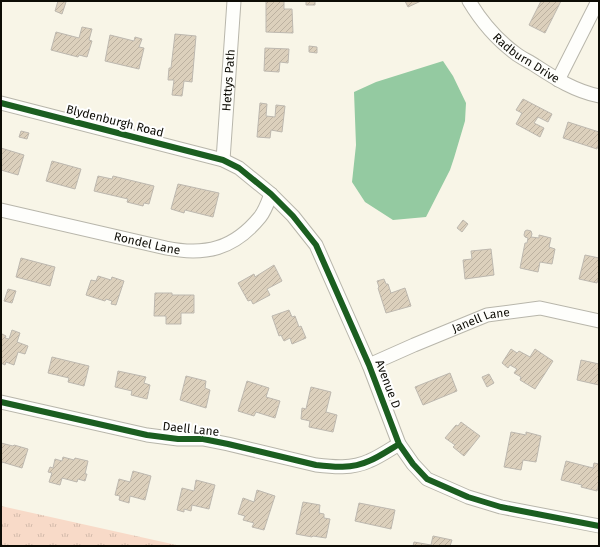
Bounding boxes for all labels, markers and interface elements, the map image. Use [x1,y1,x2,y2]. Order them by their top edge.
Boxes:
street label: Radburn Drive [490,30,562,86]
street label: Hettys Path [219,49,238,112]
street label: Blydenburgh Road [65,102,165,140]
street label: Rondel Lane [113,229,181,257]
street label: Janell Lane [450,305,511,336]
street label: Avenue D [372,358,404,410]
street label: Daell Lane [162,419,220,439]

